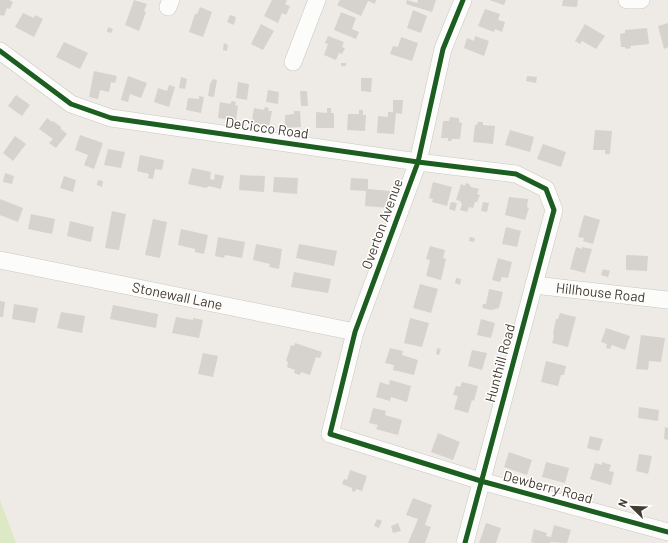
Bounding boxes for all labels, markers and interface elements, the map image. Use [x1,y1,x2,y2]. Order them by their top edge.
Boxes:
street label: DeCicco Road [224,113,310,142]
street label: Overton Avenue [357,176,406,271]
street label: Stonewall Lane [131,278,224,313]
street label: Hillhouse Road [555,279,646,305]
street label: Hunthill Road [481,322,518,404]
street label: Dewberry Road [502,466,595,507]
north arrow [612,487,652,527]
text: N [615,497,630,509]

